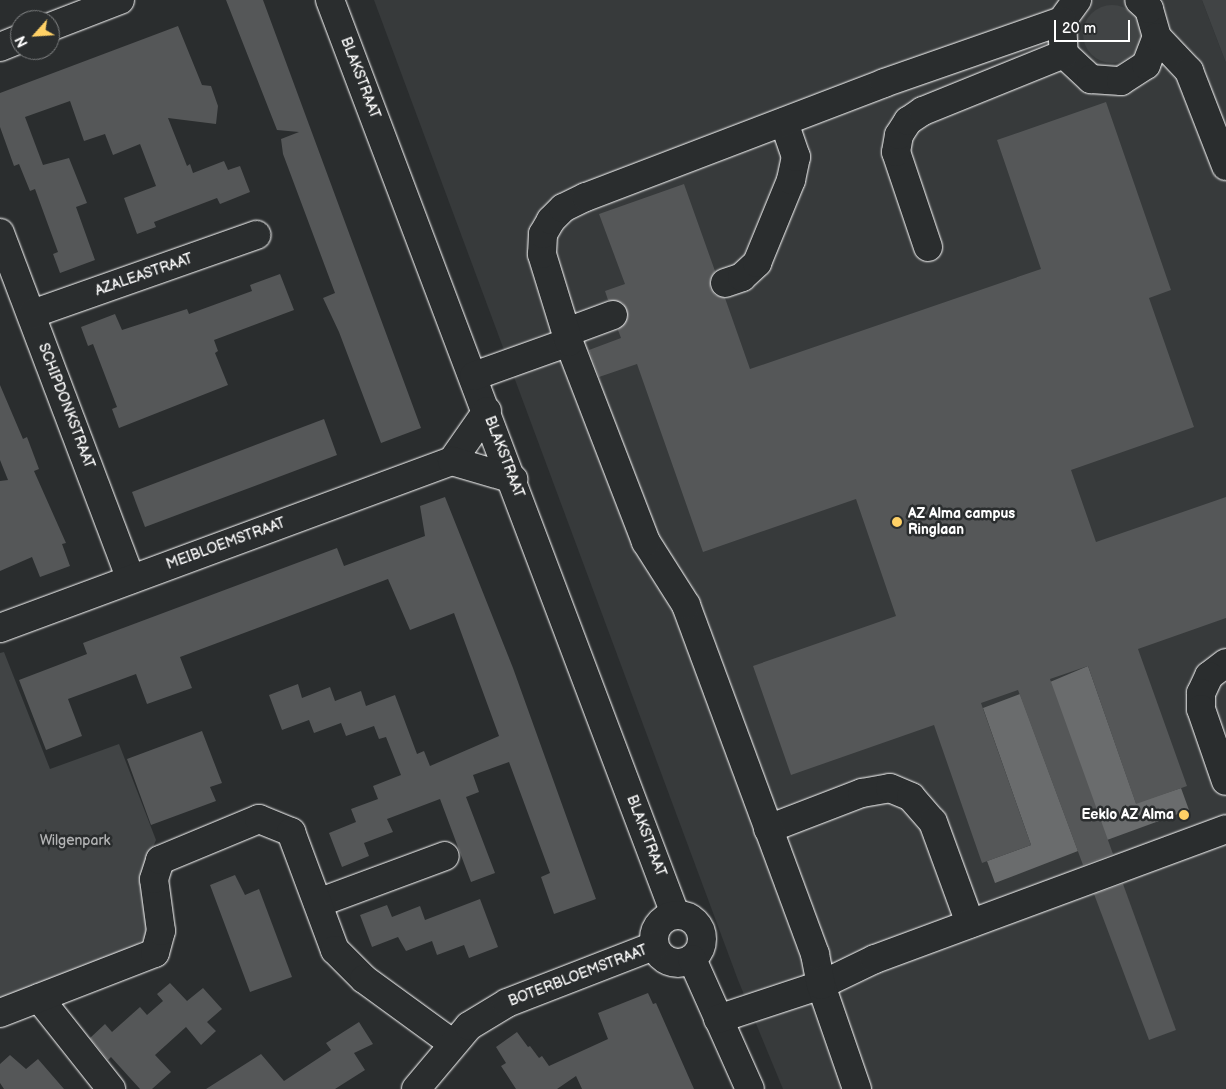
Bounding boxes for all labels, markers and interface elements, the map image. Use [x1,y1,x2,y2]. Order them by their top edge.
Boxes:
north arrow [10,10,60,60]
scale bar [1056,10,1132,42]
text: 20 m [1062,19,1096,38]
text: N [12,33,32,50]
street label: BLAKSTRAAT [337,35,383,121]
street label: AZALEASTRAAT [93,250,195,300]
street label: SCHIPDONKSTRAAT [34,341,98,471]
street label: BLAKSTRAAT [481,414,527,500]
place label: AZ Alma campus Ringlaan [908,506,1015,538]
street label: MEIBLOEMSTRAAT [164,515,288,573]
marker: AZ Alma campus Ringlaan [890,515,904,529]
street label: BLAKSTRAAT [623,793,669,879]
place label: Eeklo AZ Alma [1081,807,1174,823]
marker: Eeklo AZ Alma [1178,809,1190,821]
park label: Wilgenpark [40,833,110,849]
street label: BOTERBLOEMSTRAAT [506,942,650,1010]

